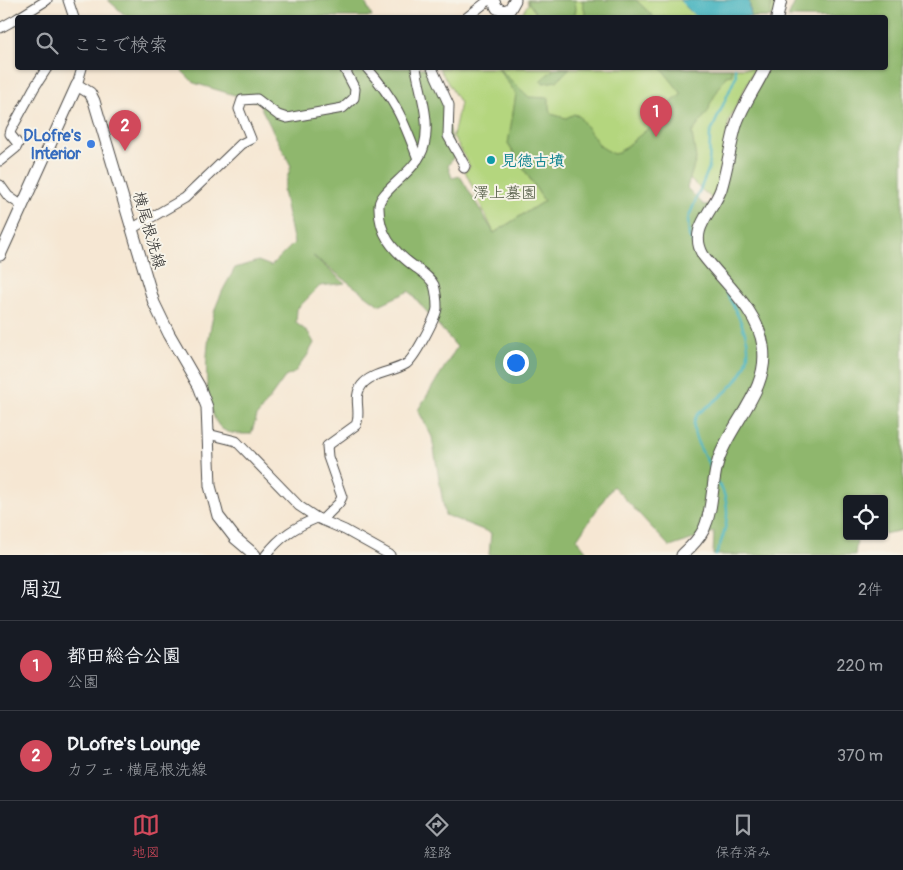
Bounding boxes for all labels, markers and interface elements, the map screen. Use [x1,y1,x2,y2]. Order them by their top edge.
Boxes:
search box [15,15,888,70]
icon: search [33,29,61,57]
text: ここで検索 [73,33,168,57]
pin: 1 [640,96,672,137]
pin: 2 [109,110,141,151]
place label: DLofre's Interior [23,126,82,164]
marker: DLofre's Interior [85,138,97,150]
place label: 見徳古墳 [501,151,565,171]
marker: 見徳古墳 [485,154,497,166]
park label: 澤上墓園 [473,183,537,203]
street label: 横尾根洗線 [128,189,170,271]
your location [503,350,529,376]
map controls [843,495,888,540]
button: locate [843,495,888,540]
text: 周辺 [20,576,62,603]
text: 2件 [858,580,883,600]
text: 都田総合公園 [67,644,181,668]
text: 1 [33,656,39,676]
text: 220 m [837,656,883,676]
text: 公園 [67,672,99,692]
text: DLofre's Lounge [67,732,200,756]
text: 2 [32,746,40,766]
text: 370 m [837,746,883,766]
text: カフェ · 横尾根洗線 [67,760,207,780]
tab: 地図 [132,811,160,861]
tab: 経路 [423,811,451,861]
tab: 保存済み [715,811,771,861]

